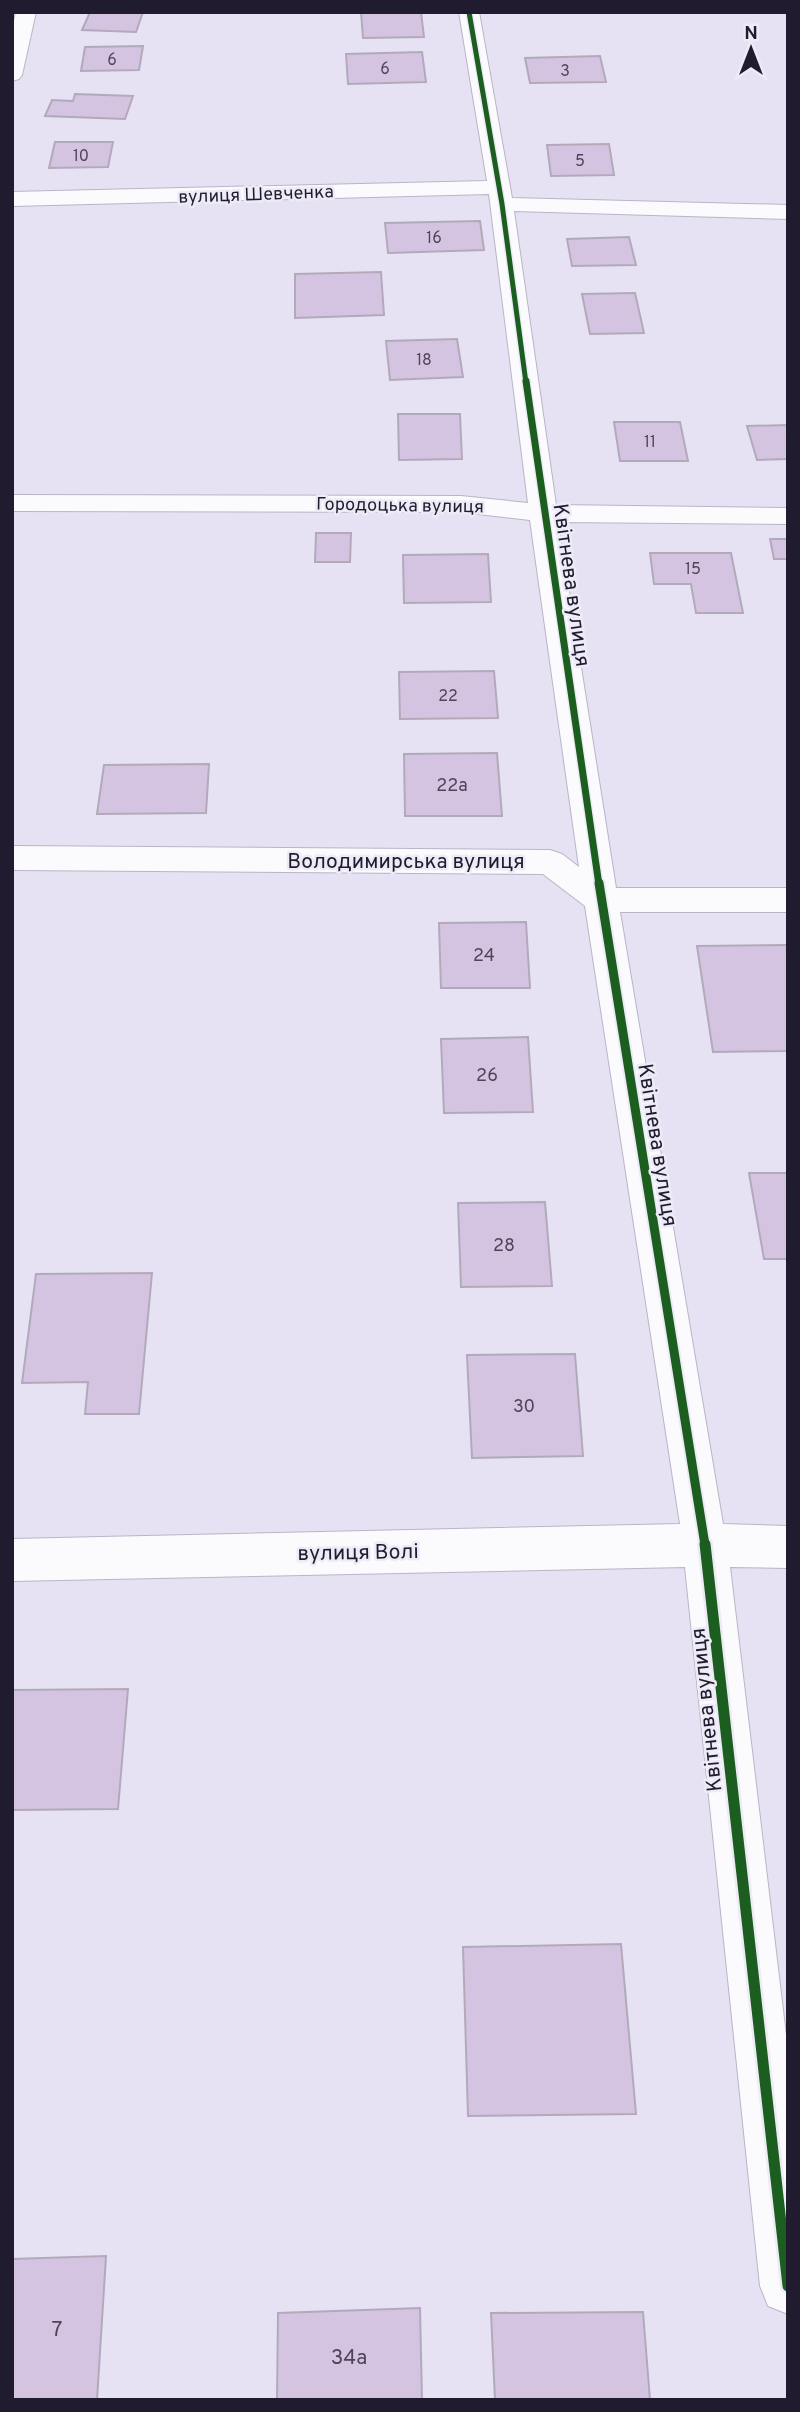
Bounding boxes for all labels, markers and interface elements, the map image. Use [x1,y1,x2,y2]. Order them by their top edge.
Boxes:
north arrow [716,14,786,84]
text: N [744,22,758,46]
house number: 6 [107,51,117,71]
house number: 6 [380,60,390,80]
house number: 3 [560,62,570,82]
house number: 10 [73,147,89,167]
house number: 5 [575,152,585,172]
street label: вулиця Шевченка [178,181,334,210]
house number: 16 [426,229,442,249]
house number: 18 [416,351,432,371]
house number: 11 [644,433,656,453]
street label: Городоцька вулиця [316,494,484,519]
street label: Квітнева вулиця [546,502,595,669]
house number: 15 [685,560,701,580]
house number: 22 [438,687,458,707]
house number: 22а [436,775,468,798]
street label: Володимирська вулиця [287,849,525,876]
house number: 24 [473,945,495,968]
street label: Квітнева вулиця [630,1062,683,1229]
house number: 26 [476,1065,498,1088]
house number: 28 [493,1235,515,1258]
house number: 30 [513,1396,535,1419]
street label: вулиця Волі [297,1539,419,1568]
street label: Квітнева вулиця [685,1627,730,1793]
house number: 7 [52,2317,63,2344]
house number: 34а [331,2345,367,2372]

